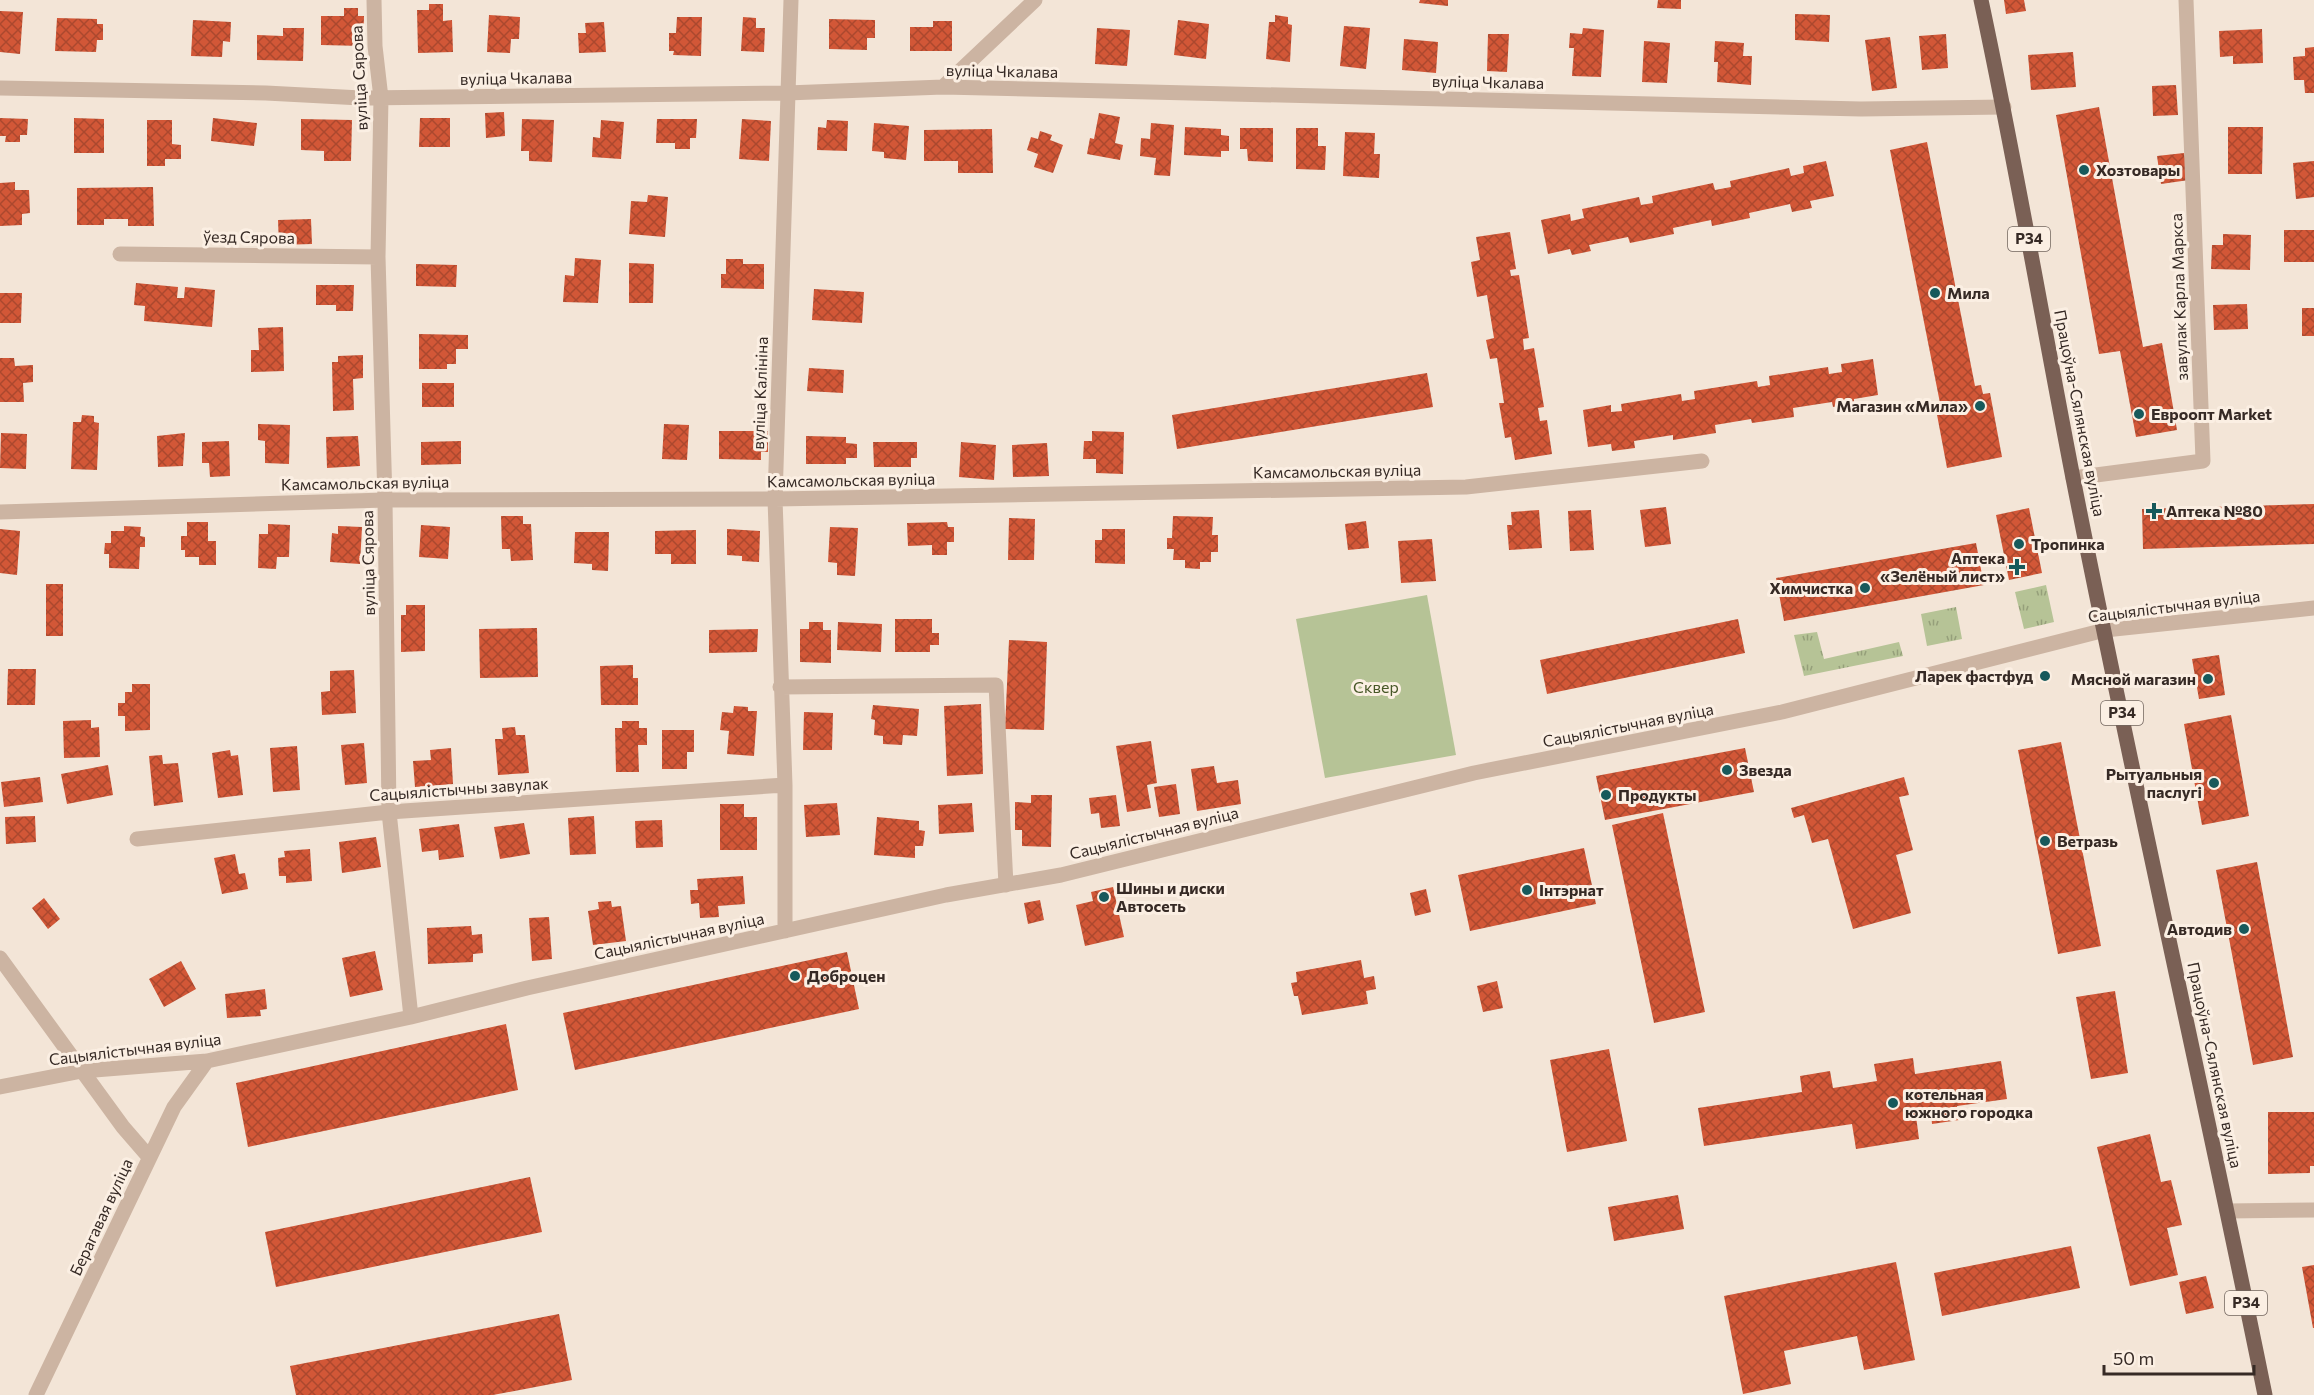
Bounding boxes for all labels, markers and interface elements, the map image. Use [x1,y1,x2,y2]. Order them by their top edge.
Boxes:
street label: вуліца Сярова [346,25,371,131]
street label: вуліца Чкалава [946,60,1058,81]
street label: вуліца Чкалава [460,67,572,88]
street label: вуліца Чкалава [1432,71,1544,92]
place label: Хозтовары [2096,160,2180,179]
marker: Хозтовары [2077,163,2091,177]
street label: завулак Карла Маркса [2166,213,2191,381]
street label: ўезд Сярова [203,226,295,247]
road number: Р34 [2008,227,2050,251]
place label: Мила [1947,283,1990,302]
marker: Мила [1928,286,1942,300]
street label: Працоўна-Сялянская вуліца [2051,308,2110,518]
street label: вуліца Калініна [748,336,771,450]
place label: Магазин «Мила» [1836,396,1968,415]
marker: Магазин «Мила» [1973,399,1987,413]
place label: Евроопт Market [2151,404,2272,423]
marker: Евроопт Market [2132,407,2146,421]
street label: Камсамольская вуліца [1253,460,1421,481]
street label: Камсамольская вуліца [767,469,935,490]
street label: Камсамольская вуліца [281,472,449,493]
place label: Аптека №80 [2166,501,2263,520]
marker: Аптека №80 [2147,504,2161,518]
street label: вуліца Сярова [357,510,378,616]
place label: Тропинка [2031,534,2105,553]
marker: Тропинка [2012,537,2026,551]
place label: Аптека «Зелёный лист» [1880,548,2005,585]
marker: Аптека «Зелёный лист» [2010,560,2024,574]
place label: Химчистка [1770,578,1853,597]
marker: Химчистка [1858,581,1872,595]
street label: Сацыялістычная вуліца [2087,586,2261,626]
place label: Ларек фастфуд [1915,666,2033,685]
marker: Ларек фастфуд [2038,669,2052,683]
place label: Мясной магазин [2071,669,2196,688]
marker: Мясной магазин [2201,672,2215,686]
park label: Сквер [1353,677,1399,696]
street label: Сацыялістычная вуліца [1541,699,1715,750]
road number: Р34 [2101,701,2143,725]
place label: Звезда [1739,760,1792,779]
marker: Звезда [1720,763,1734,777]
place label: Рытуальныя паслугі [2106,764,2202,801]
street label: Сацыялістычны завулак [369,773,550,804]
marker: Рытуальныя паслугі [2207,776,2221,790]
place label: Продукты [1618,785,1697,804]
marker: Продукты [1599,788,1613,802]
street label: Сацыялістычная вуліца [1067,802,1240,863]
place label: Ветразь [2057,831,2118,850]
marker: Ветразь [2038,834,2052,848]
place label: Шины и диски Автосеть [1116,878,1225,915]
place label: Інтэрнат [1539,880,1604,899]
marker: Інтэрнат [1520,883,1534,897]
marker: Шины и диски Автосеть [1097,890,1111,904]
street label: Сацыялістычная вуліца [592,908,766,963]
place label: Автодив [2167,919,2232,938]
marker: Автодив [2237,922,2251,936]
street label: Працоўна-Сялянская вуліца [2184,960,2247,1170]
place label: Доброцен [807,966,886,985]
marker: Доброцен [788,969,802,983]
street label: Сацыялістычная вуліца [48,1029,222,1069]
place label: котельная южного городка [1905,1084,2033,1121]
marker: котельная южного городка [1886,1096,1900,1110]
street label: Берагавая вуліца [65,1155,136,1278]
road number: Р34 [2225,1291,2267,1315]
scale bar [2104,1338,2254,1376]
text: 50 m [2113,1347,2154,1369]

